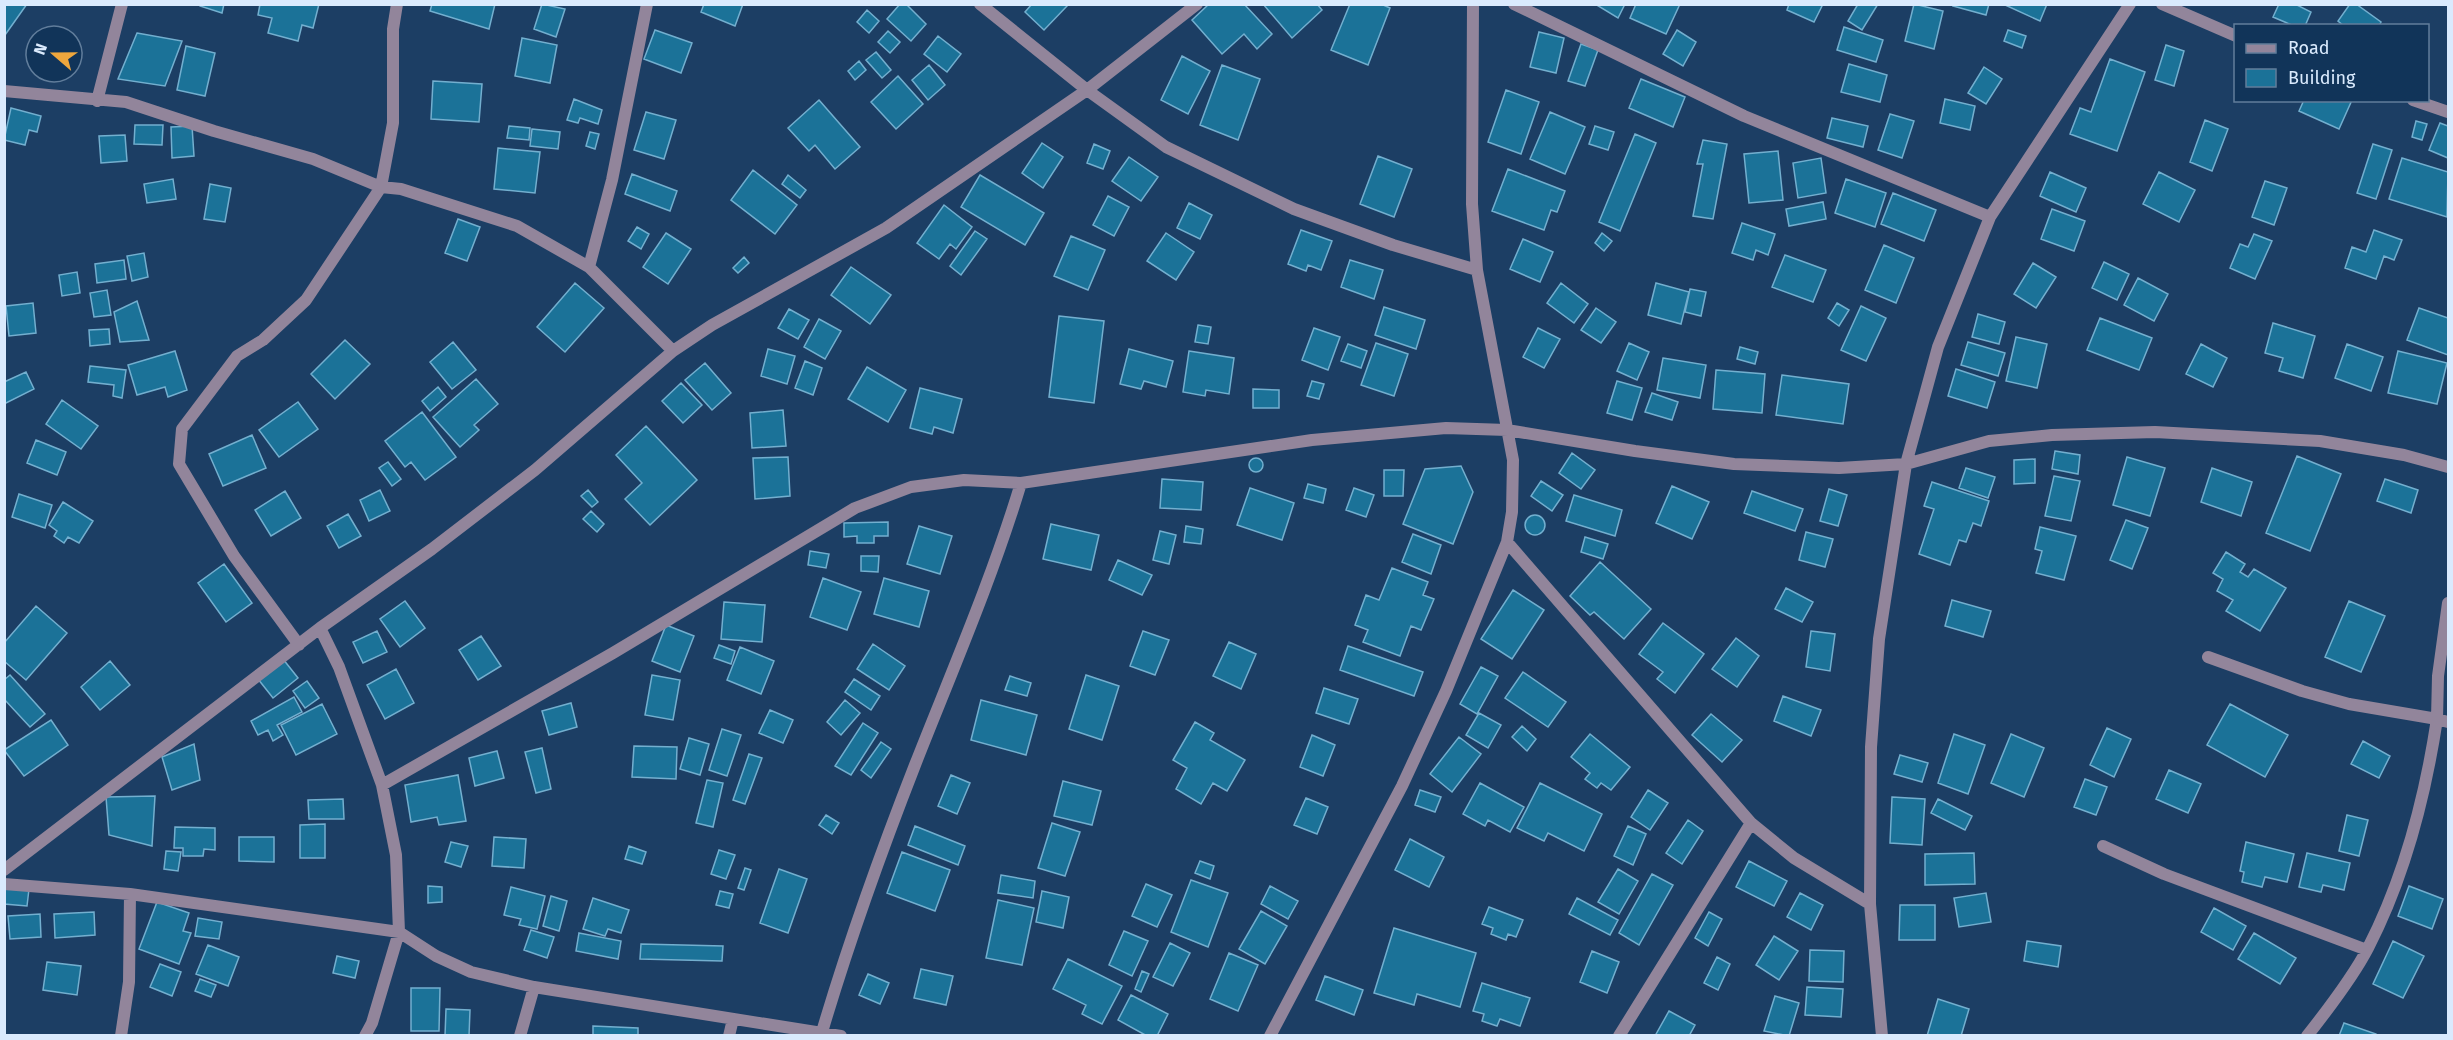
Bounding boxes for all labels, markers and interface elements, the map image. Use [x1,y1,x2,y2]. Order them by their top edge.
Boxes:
north arrow [24,24,84,84]
legend [2234,24,2429,102]
text: Road [2288,37,2330,59]
text: N [30,41,51,57]
text: Building [2288,67,2356,89]

